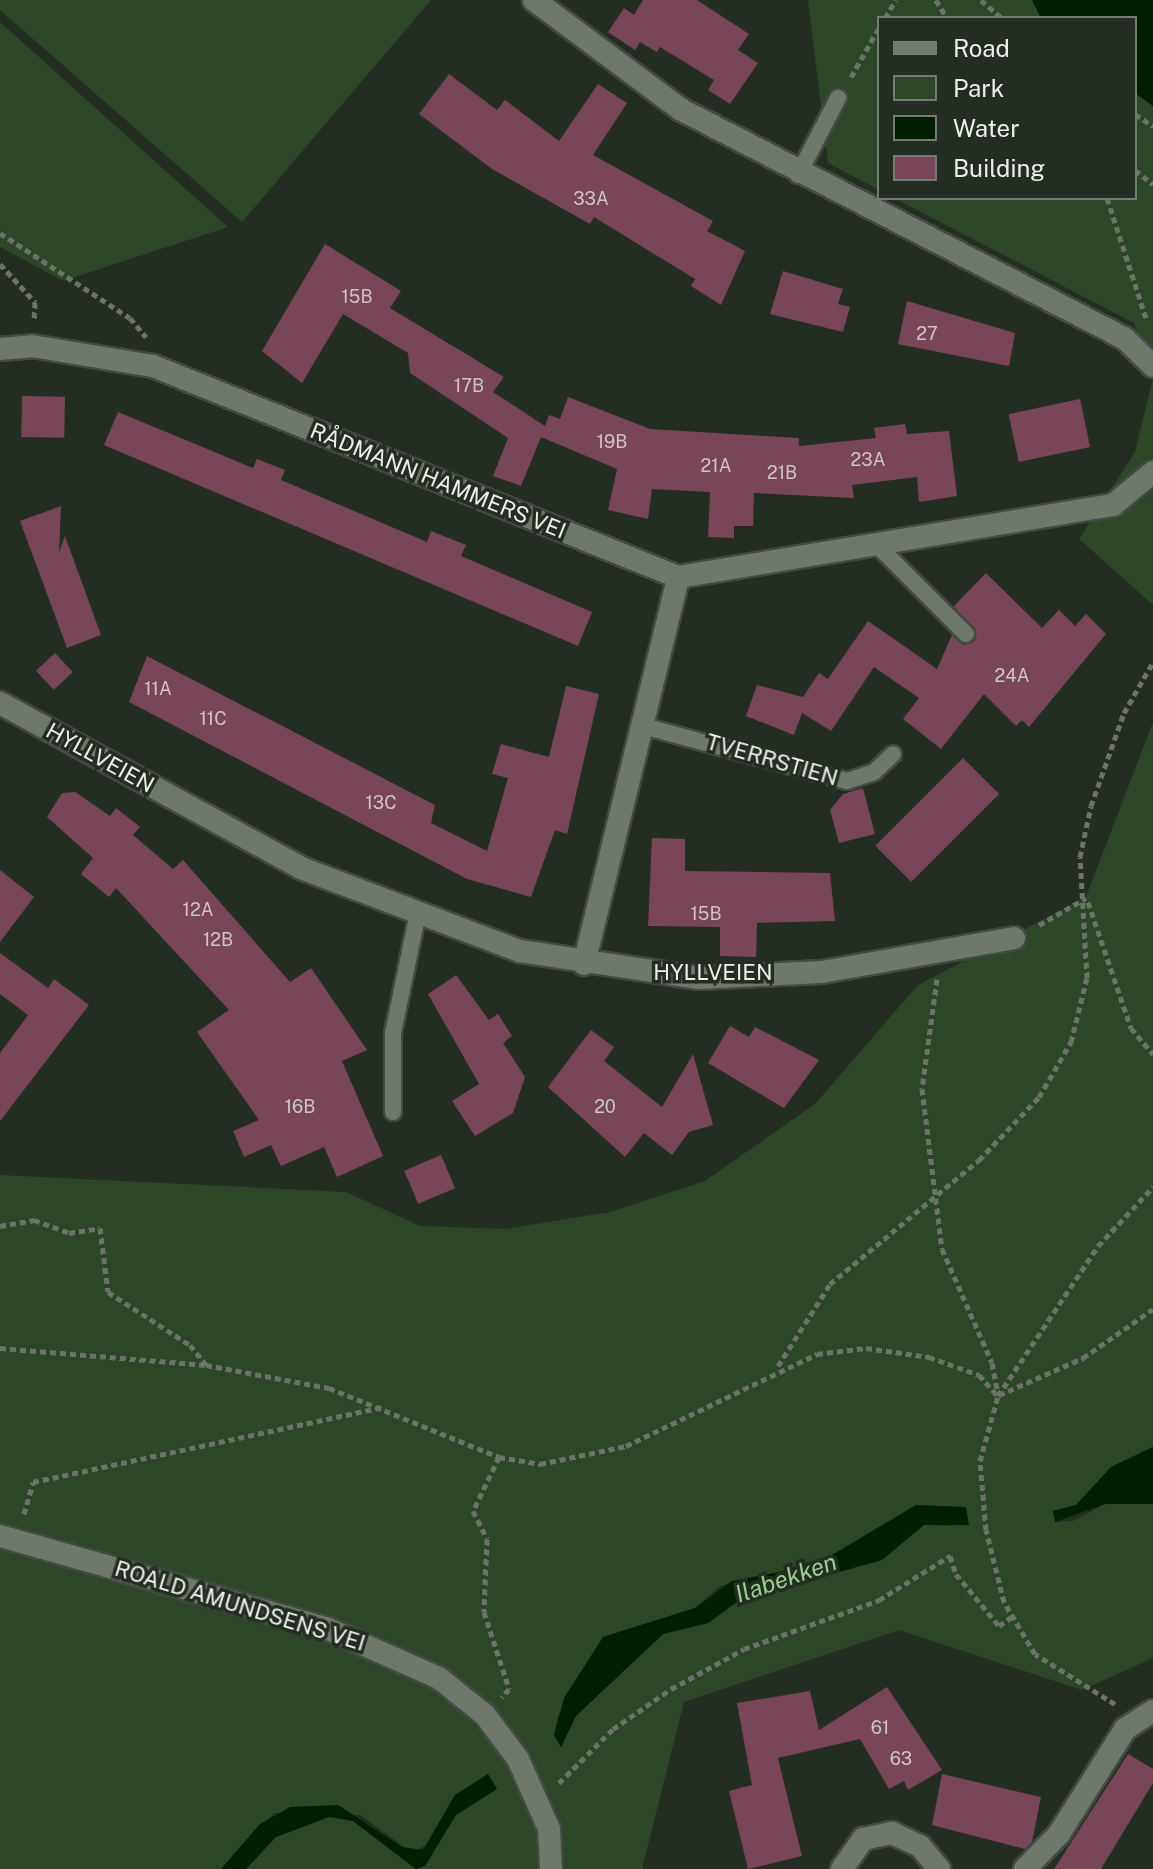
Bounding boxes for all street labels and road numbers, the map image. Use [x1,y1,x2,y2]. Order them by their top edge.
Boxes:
street label: RÅDMANN HAMMERS VEI [306,417,570,545]
street label: HYLLVEIEN [41,718,159,798]
street label: TVERRSTIEN [703,729,841,791]
street label: HYLLVEIEN [653,960,773,986]
street label: ROALD AMUNDSENS VEI [111,1555,369,1657]

